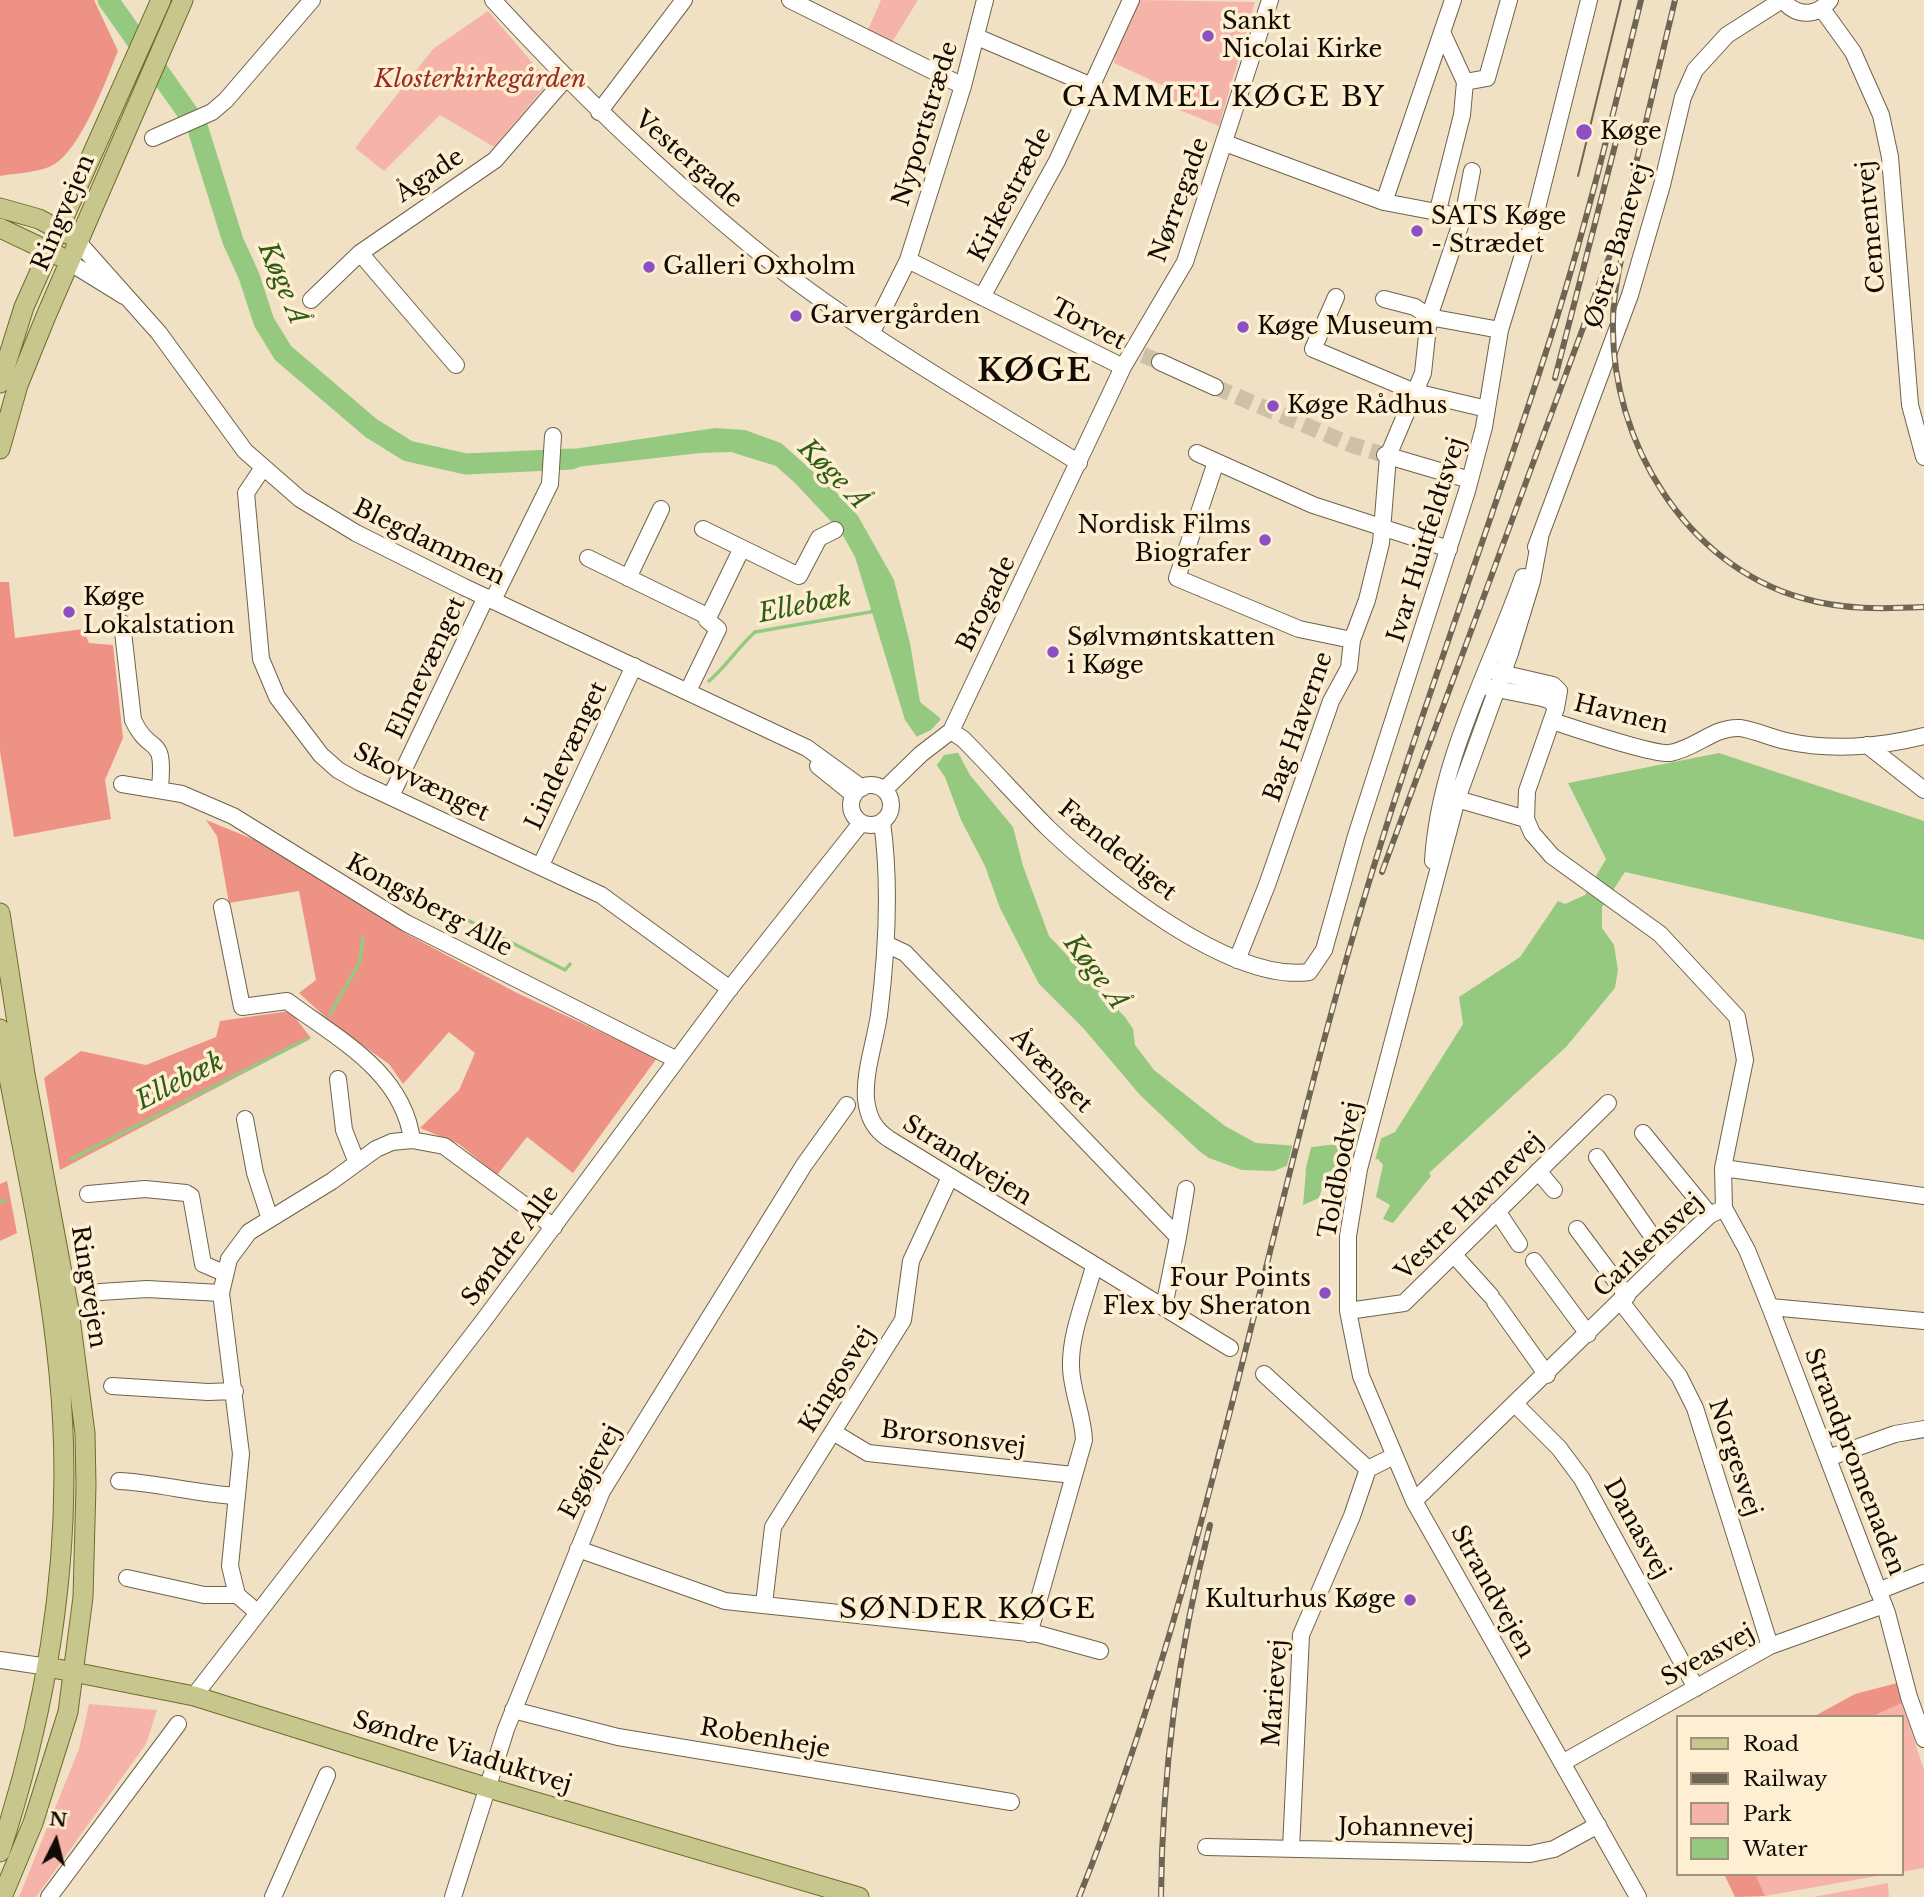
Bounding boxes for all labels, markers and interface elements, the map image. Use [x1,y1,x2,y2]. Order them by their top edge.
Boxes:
place label: Sankt Nicolai Kirke [1222,8,1382,64]
marker: Sankt Nicolai Kirke [1200,28,1216,44]
street label: Nyportstræde [887,38,965,210]
park label: Klosterkirkegården [374,66,586,94]
district label: GAMMEL KØGE BY [1064,81,1384,115]
street label: Vestergade [628,105,748,215]
place label: Køge [1600,118,1662,146]
marker: Køge [1574,122,1594,142]
street label: Kirkestræde [964,123,1058,267]
street label: Nørregade [1144,134,1216,266]
street label: Ågade [390,143,470,209]
street label: Ringvejen [27,151,101,275]
street label: Cementvej [1852,159,1892,295]
street label: Østre Banevej [1579,160,1657,332]
place label: SATS Køge - Strædet [1431,203,1566,259]
marker: SATS Køge - Strædet [1409,223,1425,239]
water label: Køge Å [251,238,313,330]
place label: Galleri Oxholm [663,253,856,281]
marker: Galleri Oxholm [641,259,657,275]
street label: Torvet [1046,293,1130,357]
place label: Garvergården [810,302,980,330]
marker: Garvergården [788,308,804,324]
place label: Køge Museum [1257,313,1434,341]
marker: Køge Museum [1235,319,1251,335]
district label: KØGE [978,353,1092,391]
place label: Køge Rådhus [1287,392,1447,420]
marker: Køge Rådhus [1265,398,1281,414]
water label: Køge Å [791,433,875,517]
street label: Ivar Huitfeldtsvej [1382,434,1472,646]
street label: Blegdammen [348,494,510,592]
place label: Nordisk Films Biografer [1078,512,1251,568]
marker: Nordisk Films Biografer [1257,532,1273,548]
street label: Brogade [952,551,1022,657]
water label: Ellebæk [756,582,854,630]
place label: Køge Lokalstation [83,584,235,640]
street label: Elmevænget [382,593,472,743]
marker: Køge Lokalstation [61,604,77,620]
place label: Sølvmøntskatten i Køge [1067,624,1275,680]
marker: Sølvmøntskatten i Køge [1045,644,1061,660]
street label: Bag Haverne [1259,648,1339,806]
street label: Lindevænget [520,677,614,835]
street label: Havnen [1571,689,1671,741]
street label: Skovvænget [348,738,494,828]
street label: Fændediget [1052,795,1182,907]
street label: Kongsberg Alle [341,848,517,964]
water label: Køge Å [1056,929,1134,1017]
street label: Åvænget [1004,1023,1098,1119]
water label: Ellebæk [131,1047,229,1117]
street label: Toldbodvej [1314,1099,1368,1241]
street label: Strandvejen [897,1110,1037,1212]
street label: Vestre Havnevej [1390,1127,1550,1287]
street label: Søndre Alle [456,1180,566,1312]
street label: Carlsensvej [1588,1188,1710,1304]
street label: Ringvejen [64,1224,112,1350]
place label: Four Points Flex by Sheraton [1103,1265,1311,1321]
marker: Four Points Flex by Sheraton [1317,1285,1333,1301]
street label: Kingosvej [794,1322,882,1438]
street label: Strandpromenaden [1797,1344,1911,1580]
street label: Norgesvej [1701,1396,1767,1520]
street label: Brorsonsvej [879,1416,1027,1462]
street label: Egøjevej [554,1420,628,1524]
street label: Danasvej [1597,1474,1675,1584]
street label: Strandvejen [1444,1521,1540,1663]
place label: Kulturhus Køge [1205,1586,1396,1614]
marker: Kulturhus Køge [1402,1592,1418,1608]
district label: SØNDER KØGE [840,1593,1096,1627]
street label: Sveasvej [1656,1619,1760,1693]
street label: Marievej [1258,1638,1294,1748]
street label: Søndre Viaduktvej [349,1706,575,1800]
street label: Robenheje [698,1713,832,1765]
legend [1675,1715,1903,1876]
text: Road [1743,1731,1799,1757]
text: Railway [1743,1766,1827,1792]
text: Park [1743,1801,1792,1827]
north arrow [21,1806,91,1876]
text: N [48,1807,68,1832]
street label: Johannevej [1338,1813,1474,1845]
text: Water [1743,1836,1807,1862]

